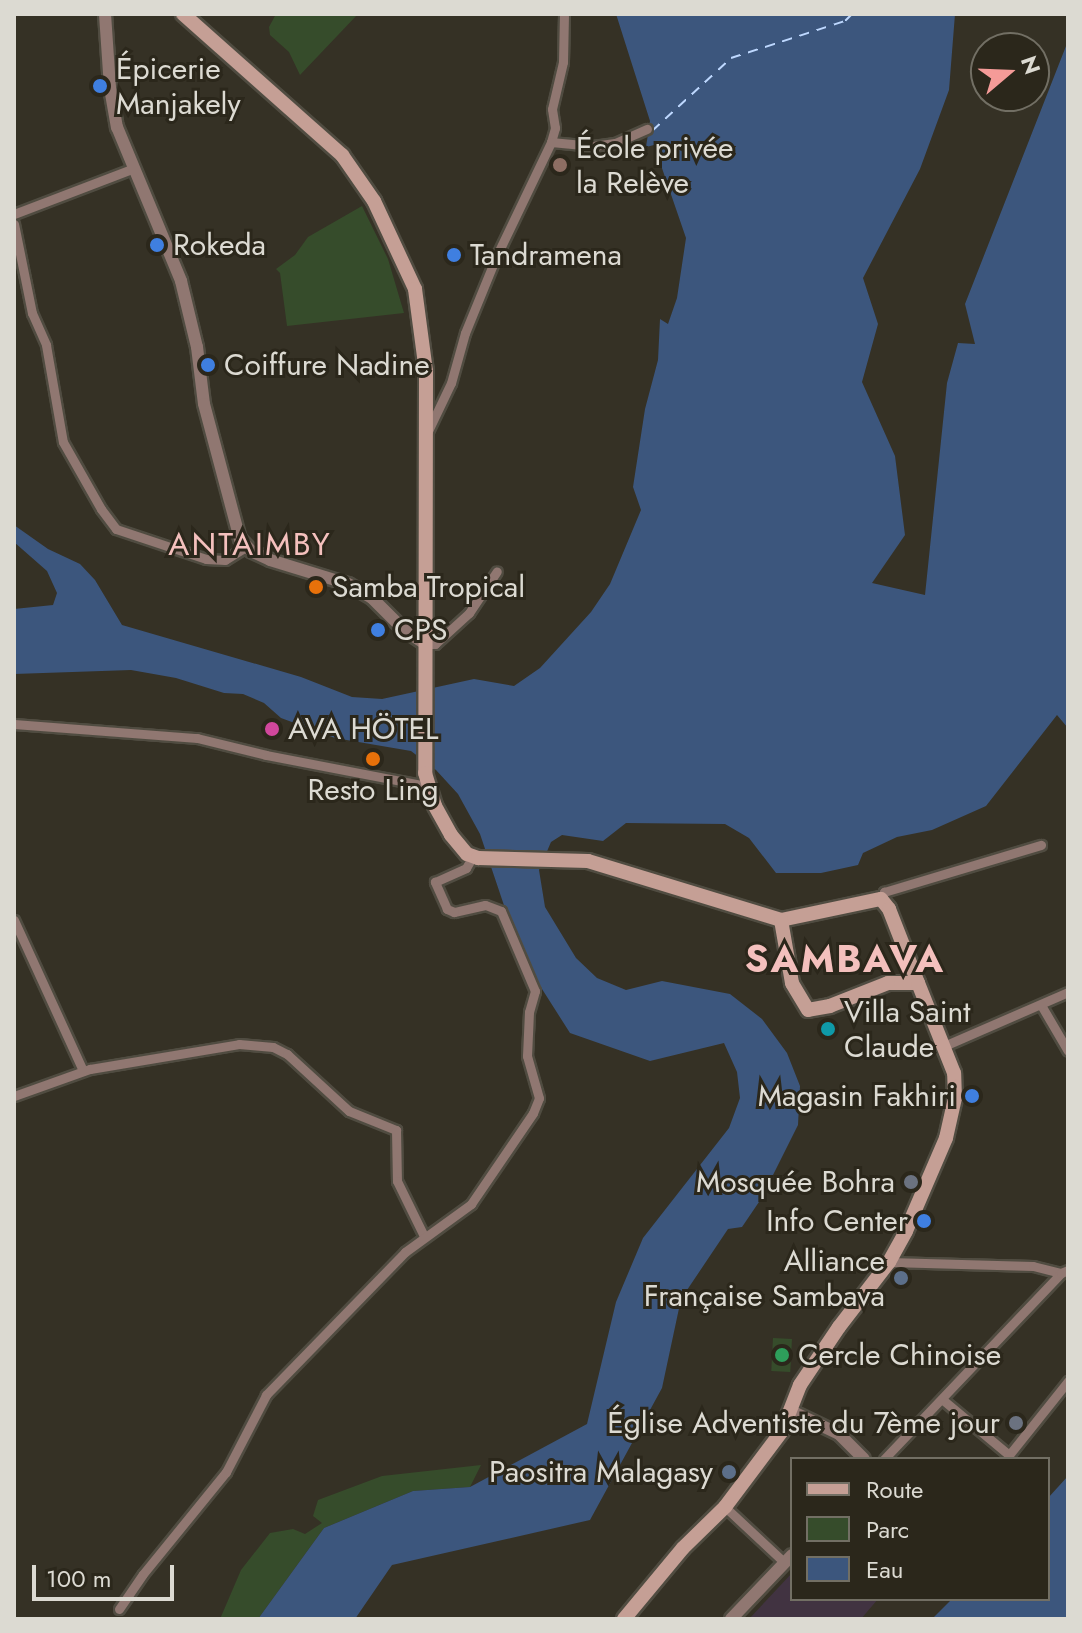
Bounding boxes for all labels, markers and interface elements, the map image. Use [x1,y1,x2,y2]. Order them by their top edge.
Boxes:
north arrow [970,32,1050,112]
place label: Épicerie Manjakely [116,51,241,122]
text: N [1013,51,1049,78]
marker: Épicerie Manjakely [91,77,109,95]
place label: École privée la Relève [576,130,733,200]
marker: École privée la Relève [551,156,569,174]
place label: Rokeda [173,227,266,263]
marker: Rokeda [148,236,166,254]
place label: Tandramena [470,237,622,273]
marker: Tandramena [445,246,463,264]
place label: Coiffure Nadine [224,347,430,383]
marker: Coiffure Nadine [199,356,217,374]
district label: ANTAIMBY [168,525,332,563]
place label: Samba Tropical [332,569,525,605]
marker: Samba Tropical [307,578,325,596]
place label: CPS [394,612,447,648]
marker: CPS [369,621,387,639]
place label: AVA HÖTEL [288,711,439,747]
marker: AVA HÖTEL [263,720,281,738]
marker: Resto Ling [364,750,382,768]
place label: Resto Ling [307,772,439,808]
district label: SAMBAVA [745,936,945,982]
place label: Villa Saint Claude [844,994,970,1064]
marker: Villa Saint Claude [819,1020,837,1038]
place label: Magasin Fakhiri [758,1078,956,1114]
marker: Magasin Fakhiri [963,1087,981,1105]
place label: Mosquée Bohra [696,1164,895,1200]
marker: Mosquée Bohra [902,1173,920,1191]
place label: Info Center [766,1203,908,1239]
marker: Info Center [915,1212,933,1230]
place label: Alliance Française Sambava [644,1243,885,1314]
marker: Alliance Française Sambava [892,1269,910,1287]
place label: Cercle Chinoise [798,1337,1001,1373]
marker: Cercle Chinoise [773,1346,791,1364]
place label: Église Adventiste du 7ème jour [607,1405,1000,1441]
marker: Église Adventiste du 7ème jour [1007,1414,1025,1432]
place label: Paositra Malagasy [489,1454,713,1490]
legend [790,1457,1050,1601]
marker: Paositra Malagasy [720,1463,738,1481]
text: Route [866,1472,923,1507]
text: Parc [866,1512,909,1547]
scale bar [36,1549,178,1599]
text: Eau [866,1552,903,1587]
text: 100 m [46,1561,112,1596]

